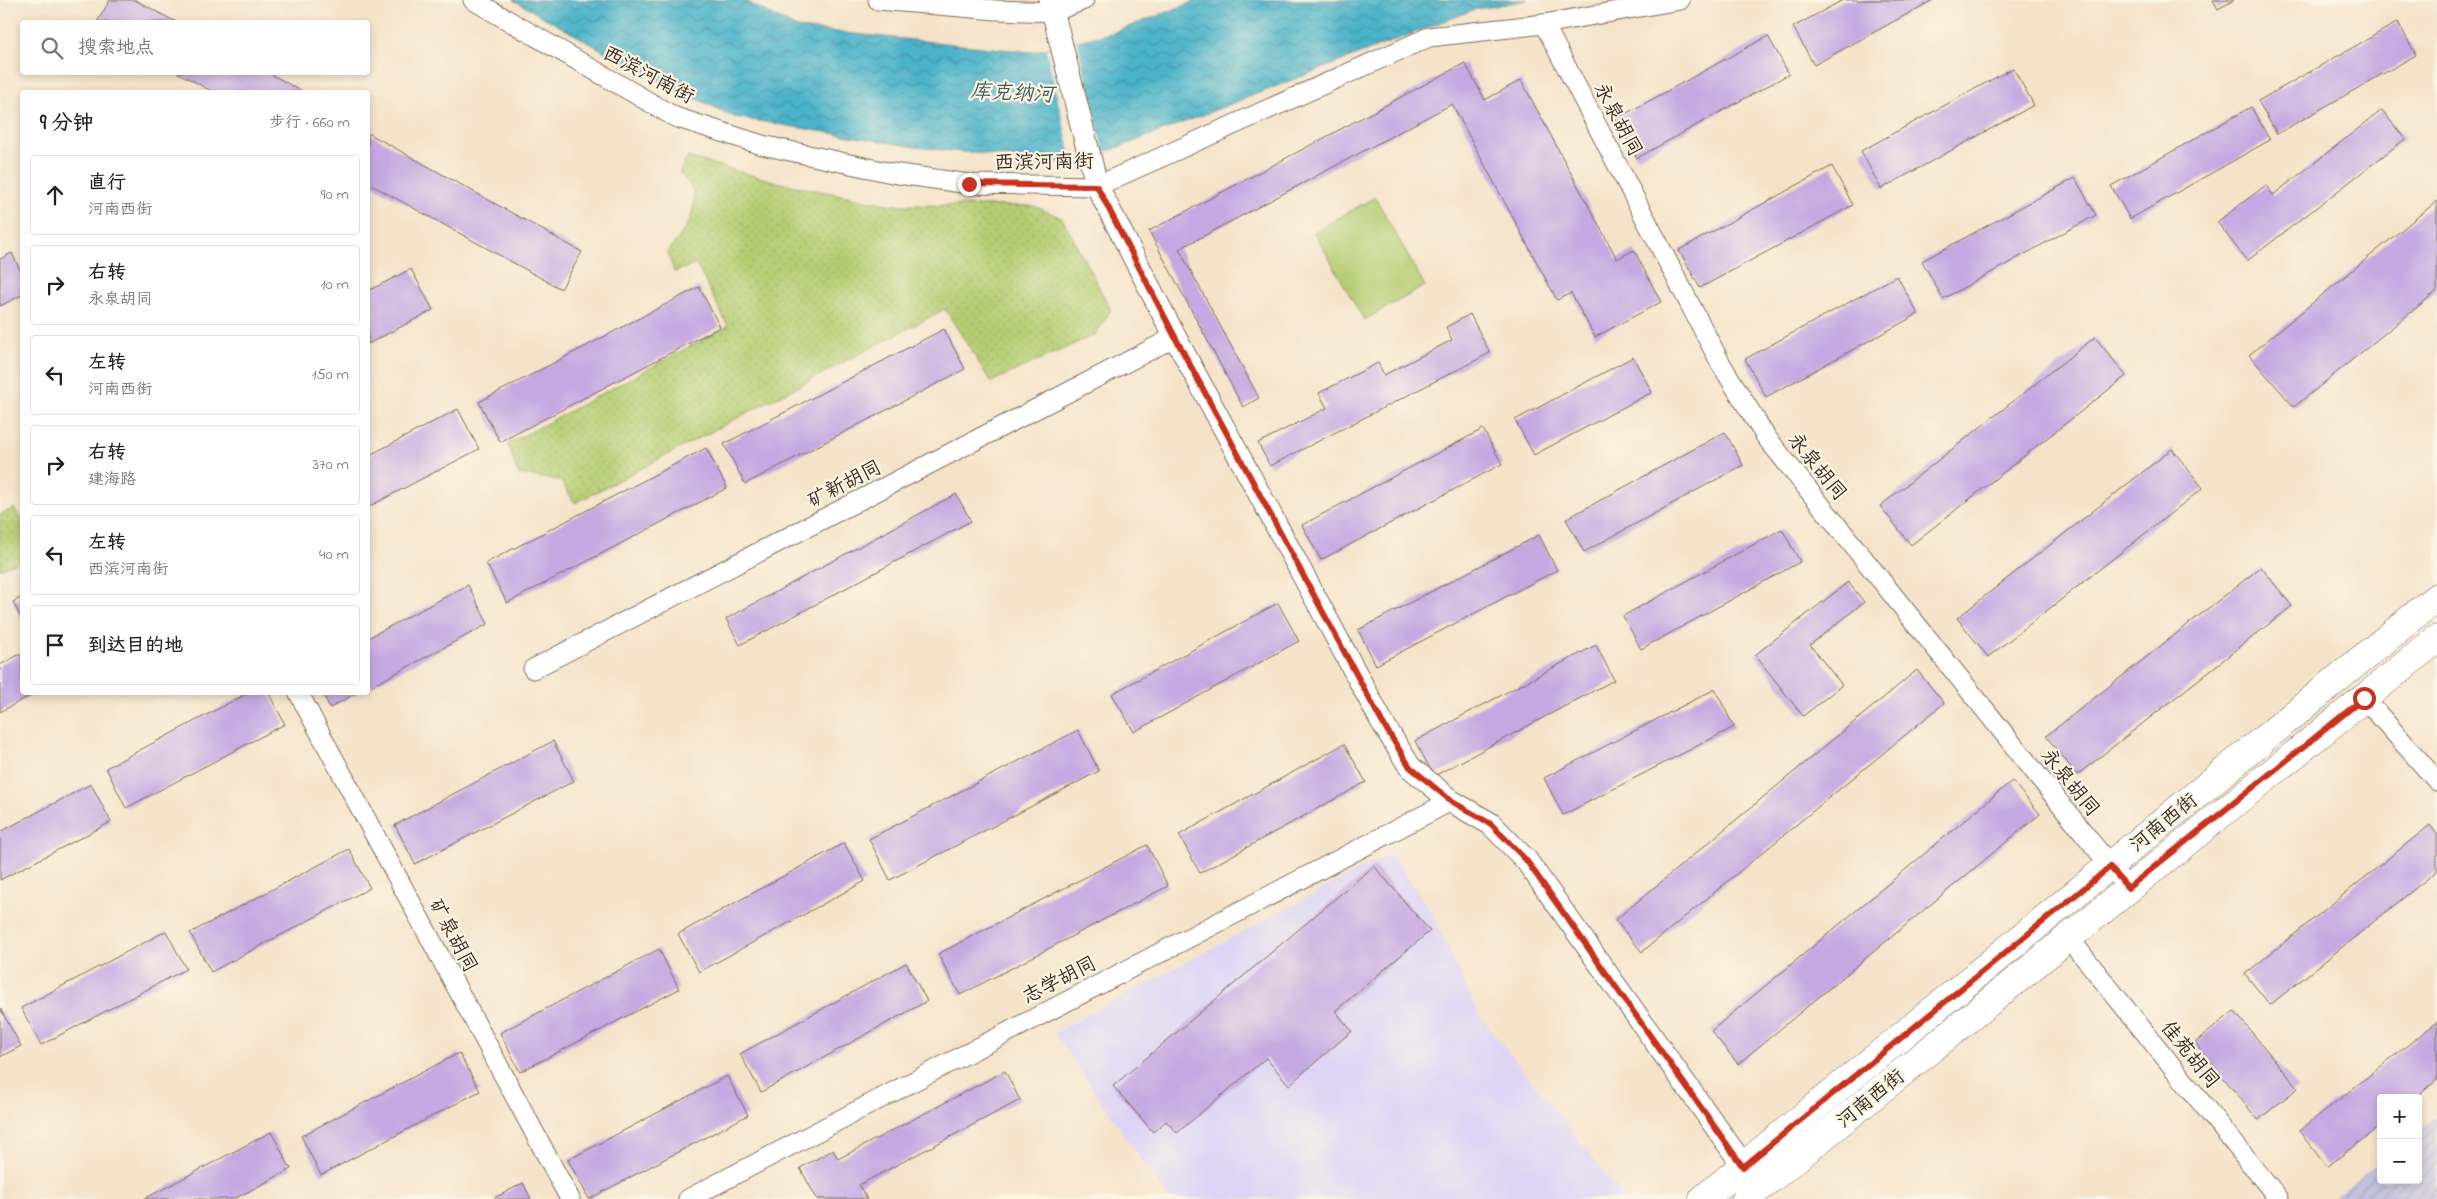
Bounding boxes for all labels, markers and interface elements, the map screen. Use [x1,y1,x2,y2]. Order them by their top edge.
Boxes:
search box [20,20,370,75]
icon: search [38,34,66,62]
text: 搜索地点 [78,35,154,62]
street label: 西滨河南街 [597,40,699,112]
water label: 库克纳河 [969,77,1058,111]
street label: 永泉胡同 [1585,78,1648,162]
text: 9 分钟 [40,109,94,139]
text: 步行 · 660 m [269,111,350,135]
street label: 西滨河南街 [994,148,1094,179]
text: 直行 [88,170,126,197]
route end [958,173,981,196]
icon: ahead [41,181,69,209]
text: 90 m [321,183,349,207]
text: 河南西街 [88,198,152,222]
text: 右转 [88,260,126,287]
icon: right [41,271,69,299]
text: 10 m [321,273,349,297]
text: 永泉胡同 [88,288,152,312]
text: 左转 [88,350,126,377]
icon: left [41,361,69,389]
text: 150 m [311,363,349,387]
text: 河南西街 [88,378,152,402]
street label: 永泉胡同 [1780,427,1852,508]
text: 右转 [88,440,126,467]
icon: right [41,451,69,479]
text: 370 m [312,453,349,477]
street label: 矿新胡同 [803,454,887,516]
text: 建海路 [88,468,136,492]
text: 左转 [88,530,126,557]
icon: left [41,541,69,569]
text: 40 m [319,543,349,567]
text: 西滨河南街 [88,558,168,582]
icon: arrive [41,631,69,659]
text: 到达目的地 [88,633,183,660]
route start [2353,687,2376,710]
street label: 永泉胡同 [2033,743,2105,824]
street label: 河南西街 [2124,788,2205,860]
street label: 矿泉胡同 [420,894,483,978]
street label: 志学胡同 [1018,950,1102,1012]
street label: 佳苑胡同 [2153,1015,2225,1096]
street label: 河南西街 [1831,1064,1912,1136]
map controls [2377,1094,2422,1184]
button: + [2377,1094,2422,1139]
button: − [2377,1139,2422,1184]

